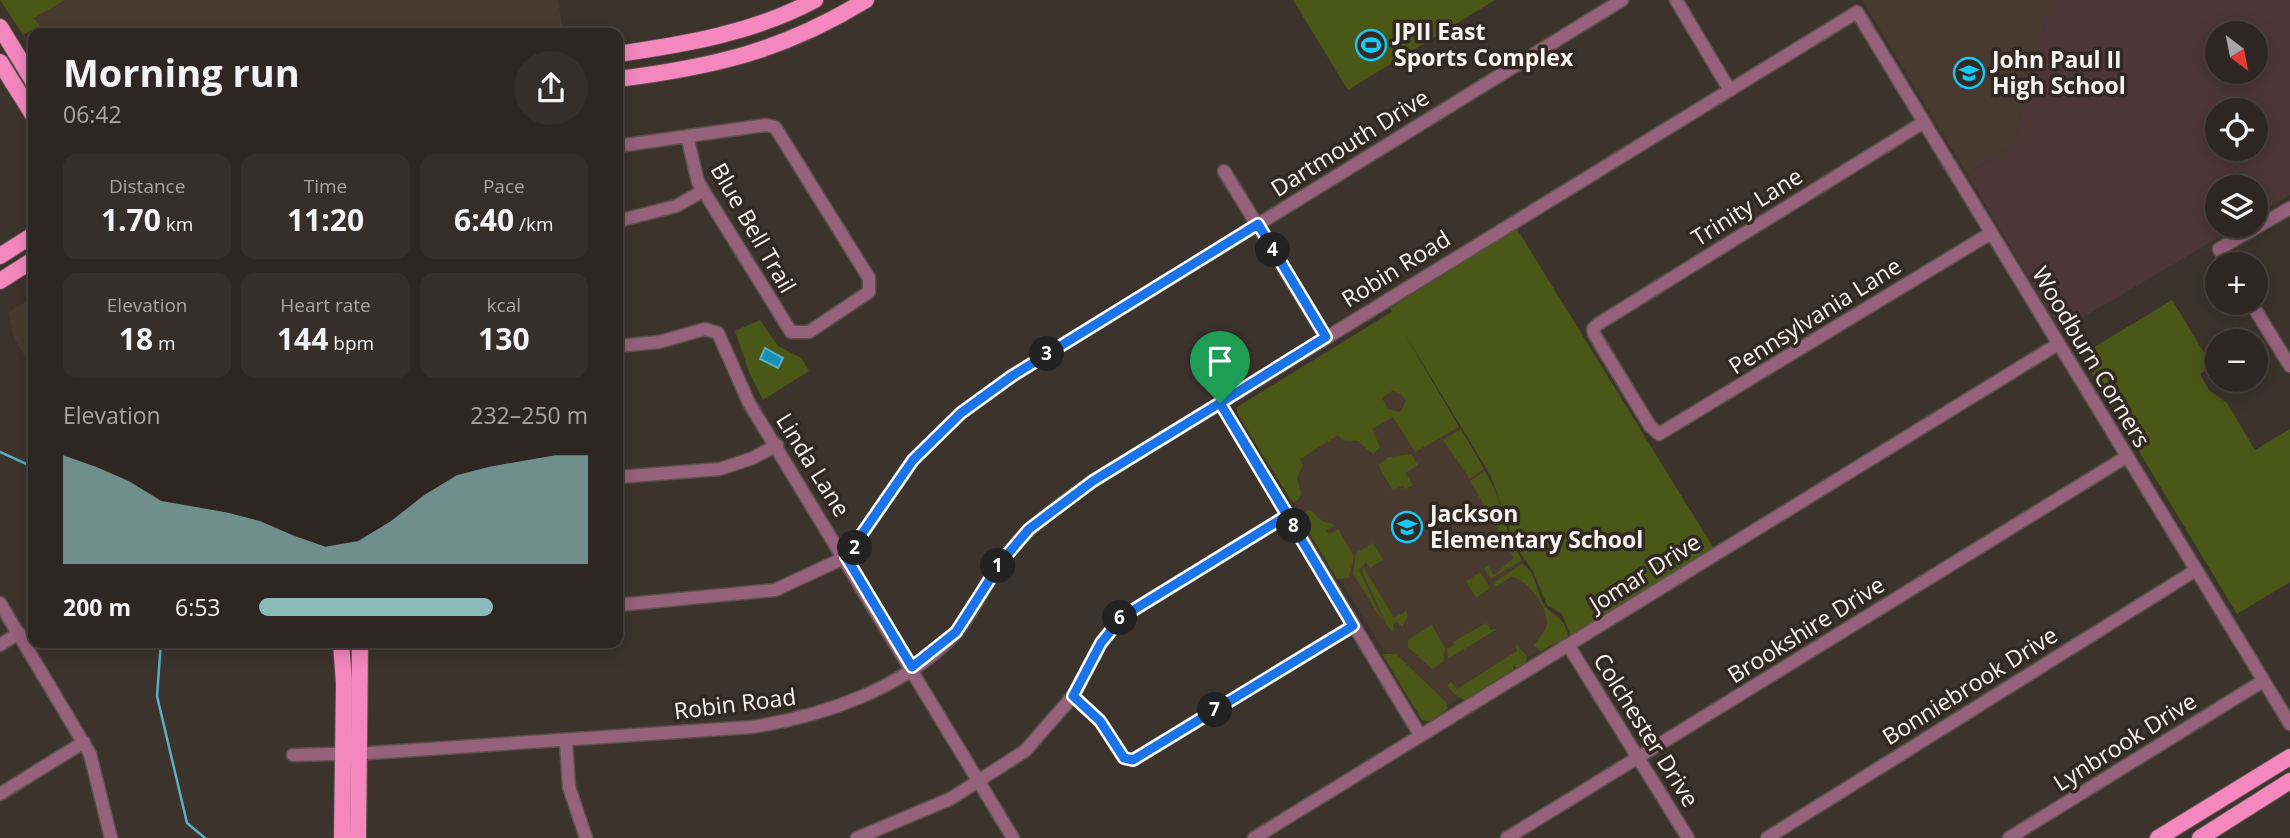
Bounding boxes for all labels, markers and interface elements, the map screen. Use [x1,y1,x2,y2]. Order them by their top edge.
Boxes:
place label: JPII East Sports Complex [1392,15,1574,73]
north arrow [2205,21,2268,84]
map controls [2205,21,2268,392]
sports icon: JPII East Sports Complex [1354,28,1388,62]
place label: John Paul II High School [1990,43,2126,101]
text: Morning run [63,46,300,98]
button: share [514,51,588,125]
school or university icon: John Paul II High School [1952,56,1986,90]
street label: Dartmouth Drive [1264,81,1435,204]
text: 06:42 [63,98,122,130]
button: locate [2205,98,2268,161]
street label: Blue Bell Trail [704,157,804,298]
street label: Trinity Lane [1685,159,1808,253]
text: Distance [109,173,185,199]
text: Time [304,173,347,199]
text: Pace [483,173,525,199]
button: layers [2205,175,2268,238]
text: 1.70 [101,199,161,240]
text: 11:20 [287,199,364,240]
text: 6:40 [454,199,514,240]
text: km [161,211,193,237]
text: /km [514,211,554,237]
street label: Robin Road [1335,222,1456,314]
pin: 4 [1256,232,1290,268]
text: 4 [1267,236,1278,262]
street label: Pennsylvania Lane [1722,249,1907,381]
button: + [2205,252,2268,315]
street label: Woodburn Corners [2025,260,2159,453]
text: Elevation [107,292,188,318]
text: Heart rate [280,292,371,318]
text: kcal [487,292,521,318]
text: 18 [119,318,153,359]
text: 144 [277,318,328,359]
text: 130 [478,318,530,359]
button: − [2205,329,2268,392]
text: m [153,330,176,356]
text: bpm [328,330,374,356]
pin [1190,331,1250,403]
pin: 3 [1030,336,1064,372]
text: 3 [1041,340,1052,366]
icon: arrive [1201,342,1239,380]
text: Elevation [63,399,161,431]
text: 232–250 m [470,399,588,431]
street label: Linda Lane [769,407,858,522]
place label: Jackson Elementary School [1428,497,1643,555]
pin: 8 [1276,508,1312,544]
school or university icon: Jackson Elementary School [1390,510,1424,544]
text: 8 [1288,512,1299,538]
street label: Jomar Drive [1581,525,1706,620]
pin: 2 [838,530,872,566]
text: 2 [849,534,860,560]
pin: 1 [981,548,1016,584]
text: 1 [992,552,1003,578]
street label: Brookshire Drive [1721,568,1890,690]
text: 200 m [63,591,131,623]
text: 6:53 [175,591,221,623]
pin: 6 [1102,600,1138,636]
text: 6 [1114,604,1125,630]
street label: Bonniebrook Drive [1876,618,2063,752]
street label: Colchester Drive [1587,646,1707,813]
street label: Robin Road [672,680,798,726]
street label: Lynbrook Drive [2047,684,2202,798]
pin: 7 [1198,692,1232,728]
text: 7 [1209,696,1220,722]

